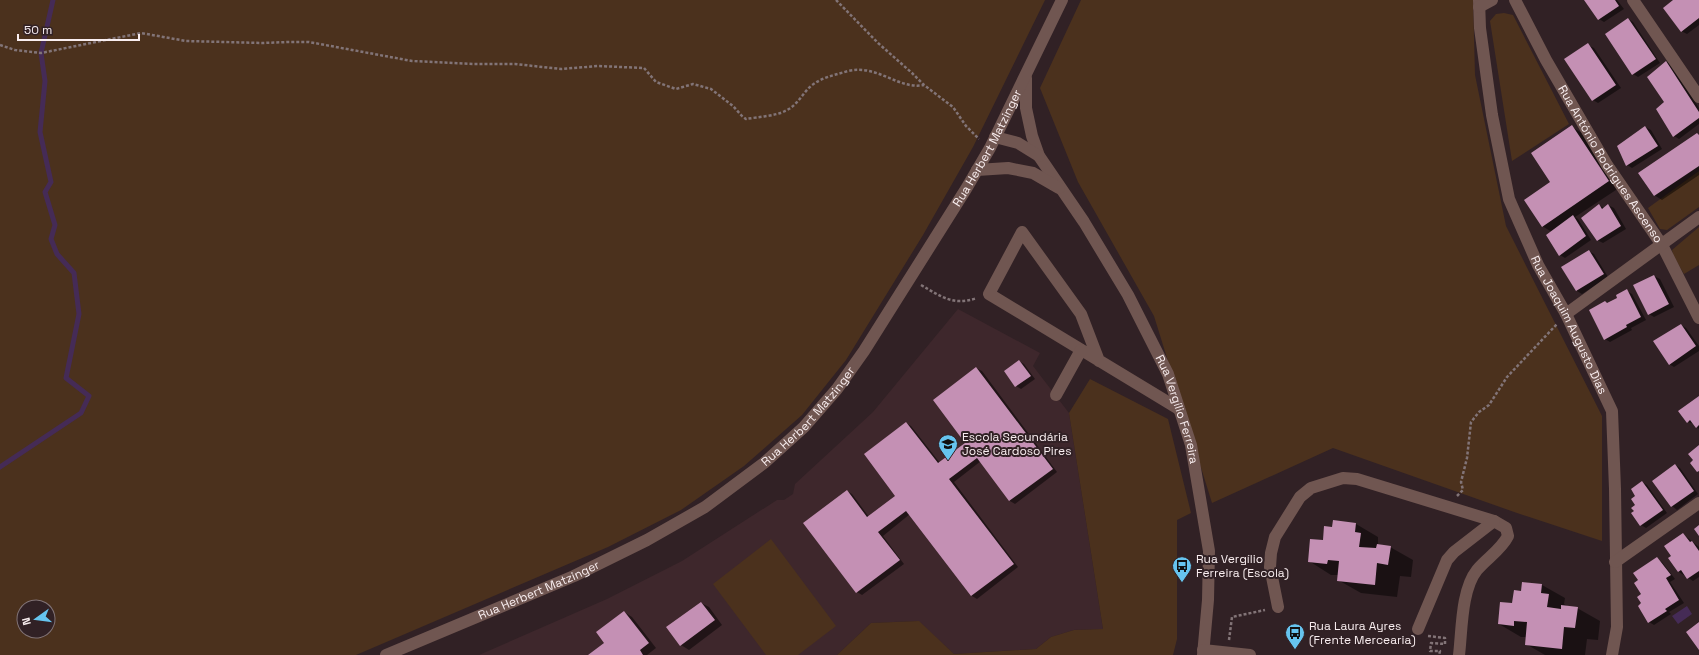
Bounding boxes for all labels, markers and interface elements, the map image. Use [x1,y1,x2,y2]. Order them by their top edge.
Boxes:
scale bar [18,16,139,42]
text: 50 m [24,22,52,38]
street label: Rua António Rodrigues Ascenso [1554,82,1666,246]
street label: Rua Herbert Matzinger [949,86,1025,210]
street label: Rua Joaquim Augusto Dias [1527,253,1611,397]
street label: Rua Vergílio Ferreira [1152,352,1202,465]
street label: Rua Herbert Matzinger [758,363,859,470]
place label: Escola Secundária José Cardoso Pires [962,429,1072,459]
school or university icon: Escola Secundária José Cardoso Pires [937,433,959,461]
place label: Rua Vergílio Ferreira (Escola) [1196,551,1289,581]
bus stop icon: Rua Vergílio Ferreira (Escola) [1171,555,1193,583]
street label: Rua Herbert Matzinger [476,556,603,623]
north arrow [16,599,56,639]
text: N [19,616,34,627]
place label: Rua Laura Ayres (Frente Mercearia) [1309,618,1416,648]
bus stop icon: Rua Laura Ayres (Frente Mercearia) [1284,622,1306,650]

